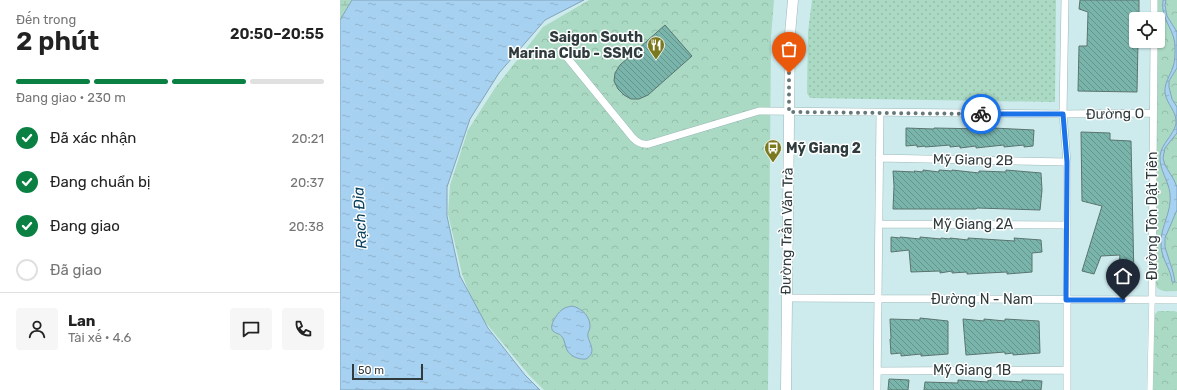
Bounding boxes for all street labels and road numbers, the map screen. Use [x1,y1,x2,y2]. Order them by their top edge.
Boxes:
street label: Đường O [1086,105,1144,123]
street label: Mỹ Giang 2B [933,151,1013,169]
street label: Đường Tôn Dật Tiên [1144,152,1161,280]
street label: Đường Trần Văn Trà [776,167,797,295]
street label: Mỹ Giang 2A [933,216,1014,233]
street label: Đường N - Nam [931,291,1033,308]
street label: Mỹ Giang 1B [933,362,1011,379]

